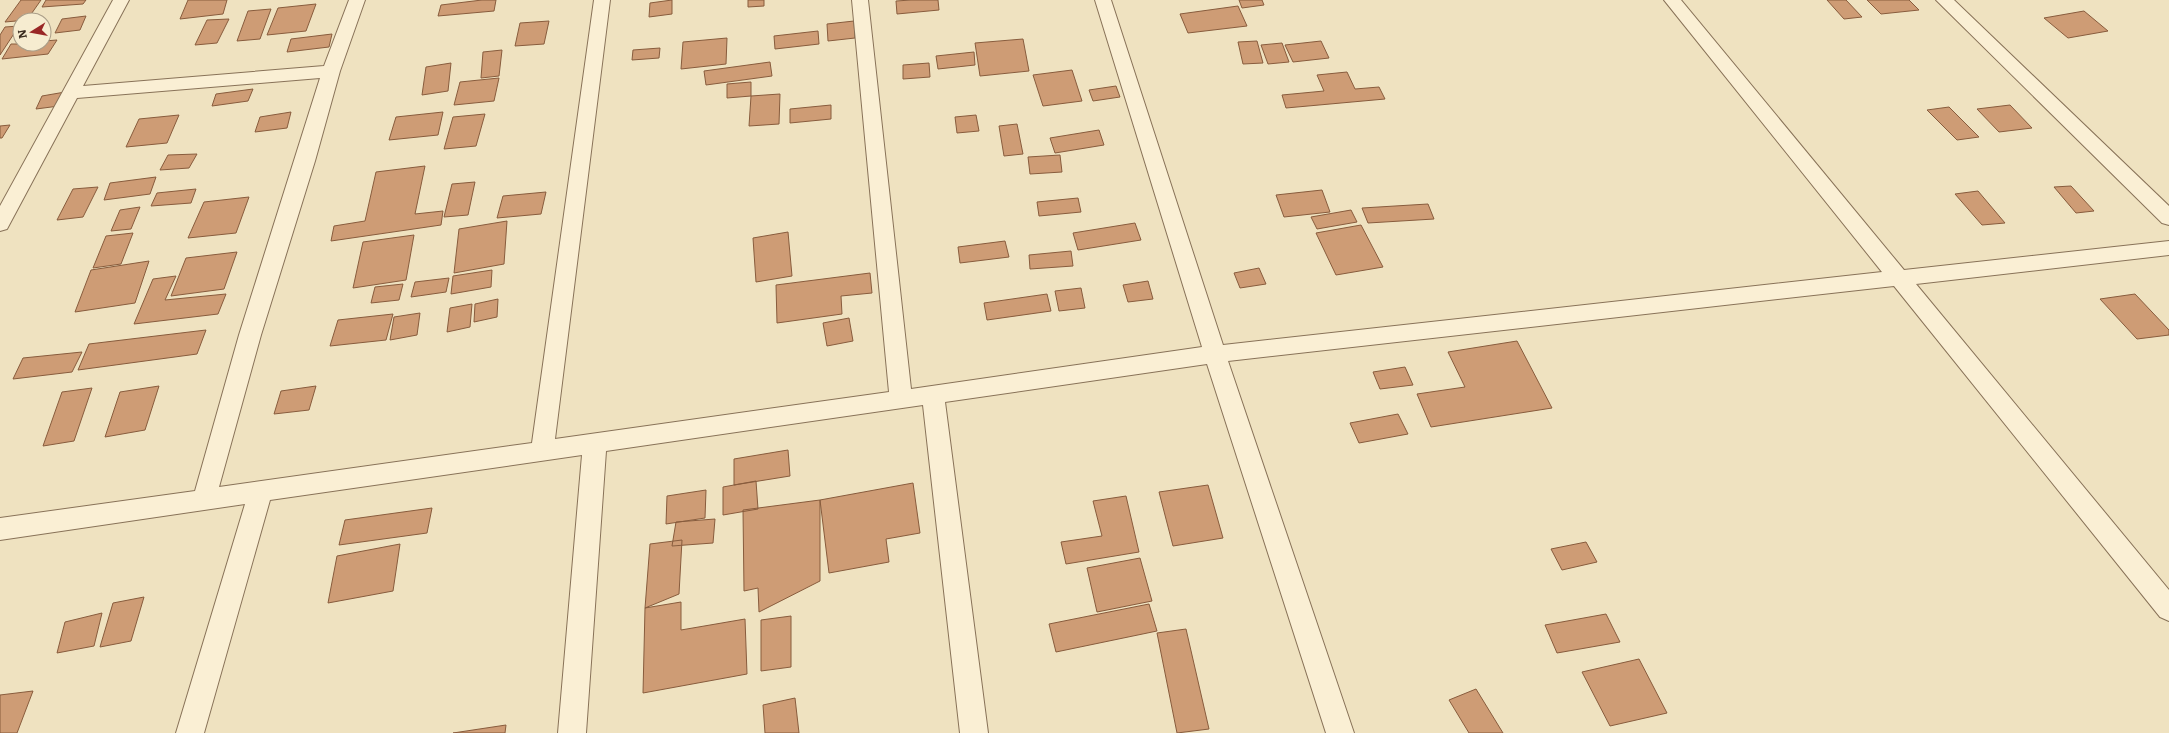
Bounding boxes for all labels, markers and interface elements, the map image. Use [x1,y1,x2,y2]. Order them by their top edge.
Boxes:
north arrow [12,12,52,52]
text: N [12,28,30,40]

